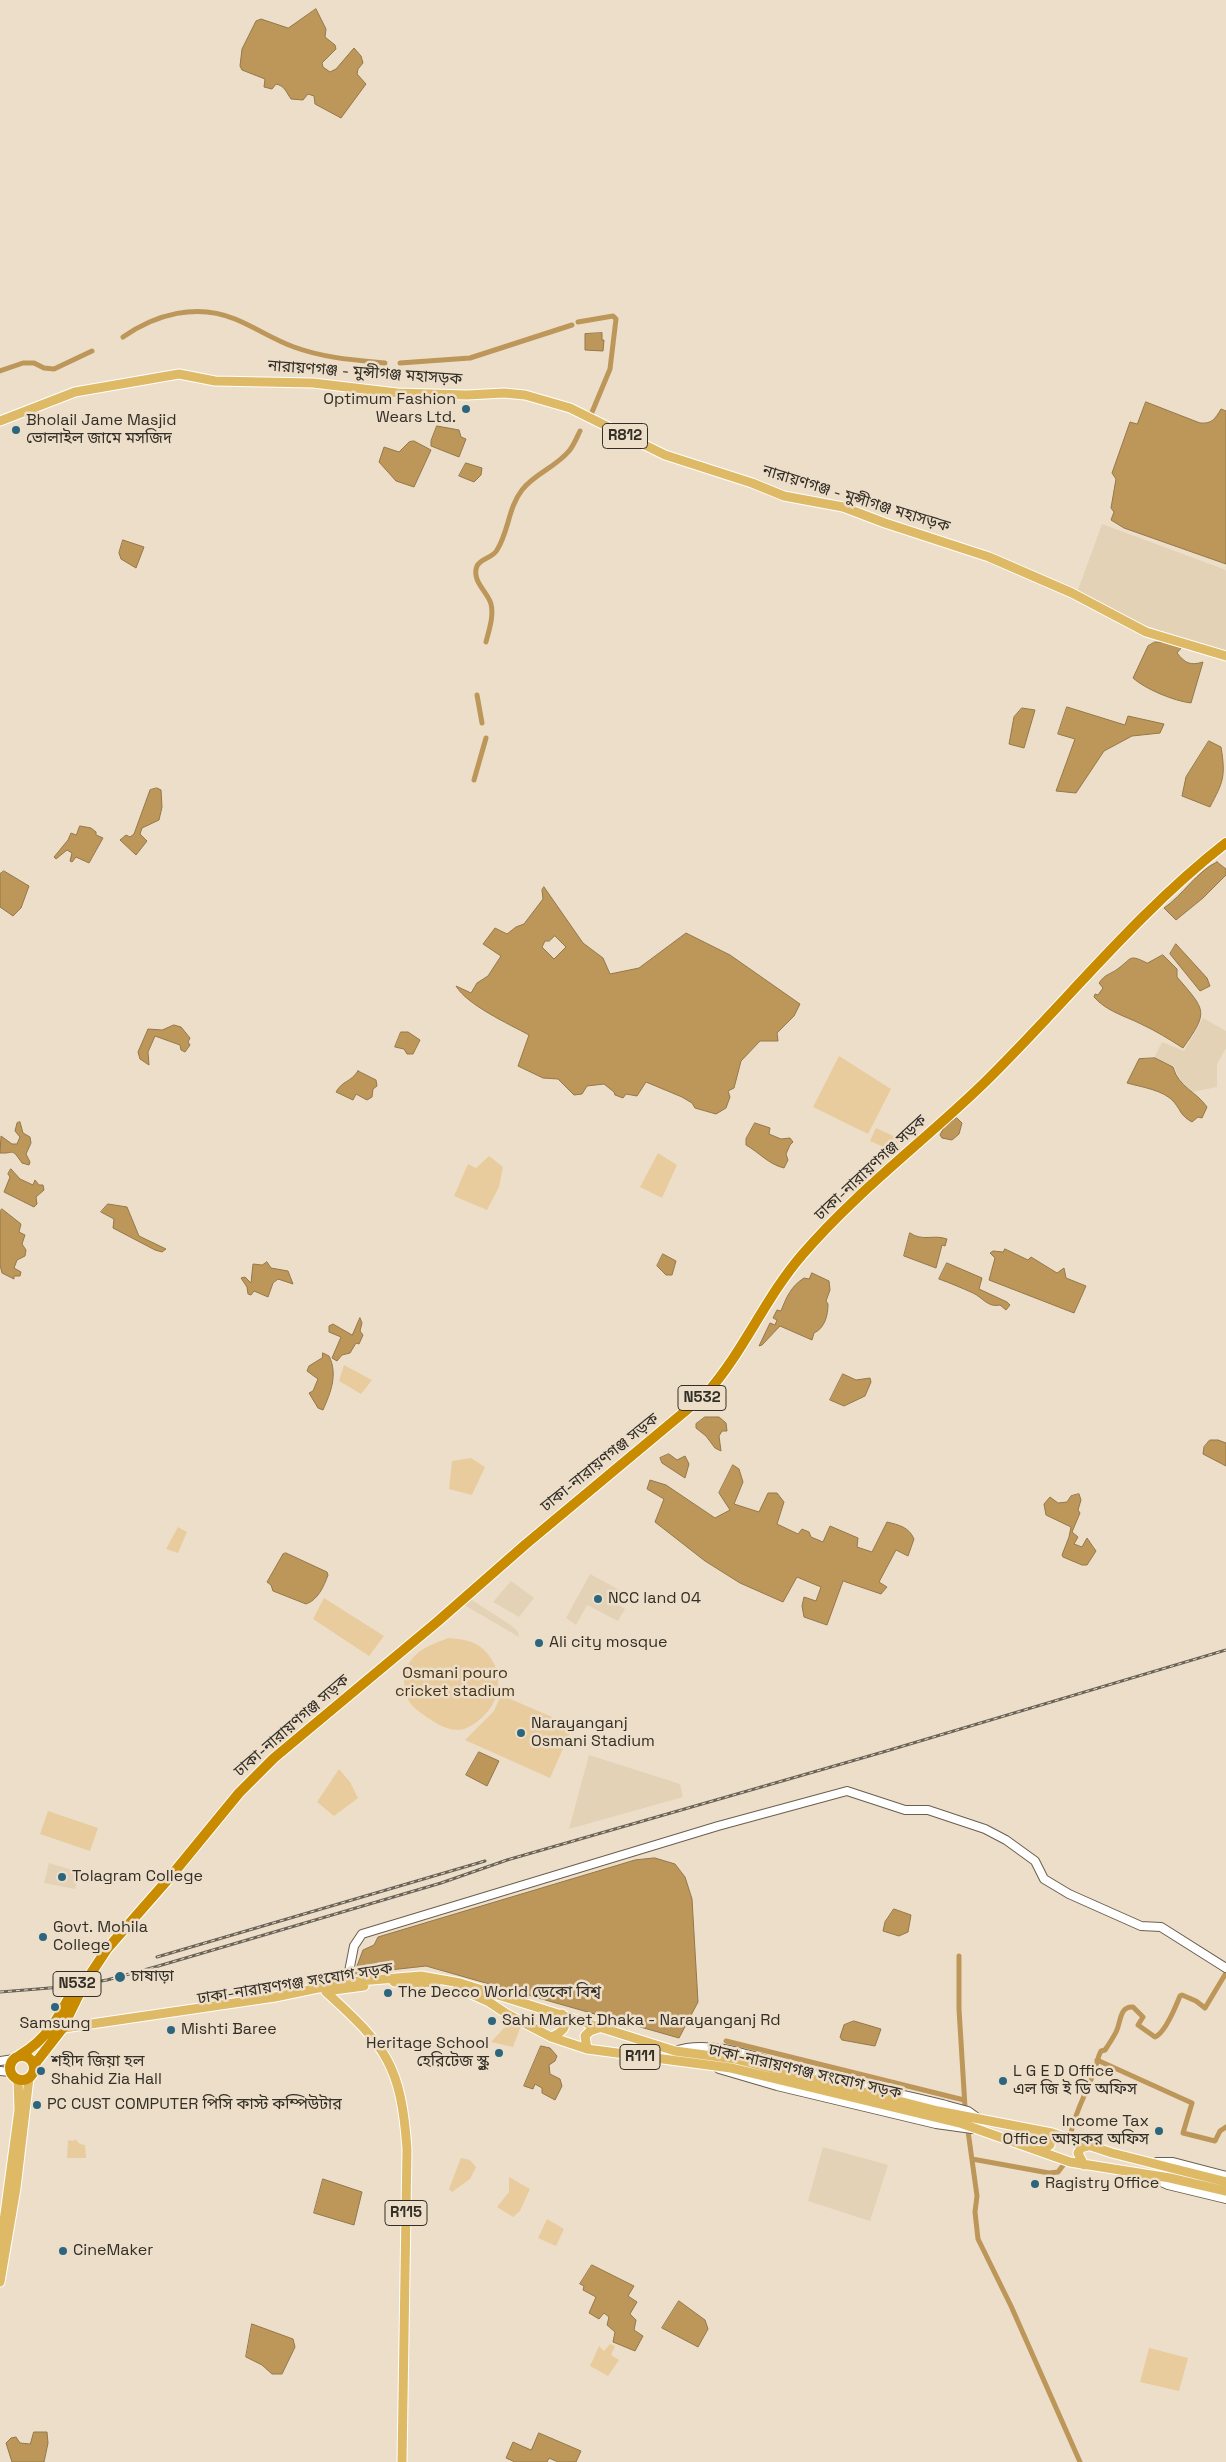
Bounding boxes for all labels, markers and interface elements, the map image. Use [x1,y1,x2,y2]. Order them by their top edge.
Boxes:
street label: নারায়ণগঞ্জ - মুন্সীগঞ্জ মহাসড়ক [267,357,463,389]
place label: Optimum Fashion Wears Ltd. [323,390,456,428]
marker: Optimum Fashion Wears Ltd. [460,403,472,415]
place label: Bholail Jame Masjid ভোলাইল জামে মসজিদ [26,411,177,449]
marker: Bholail Jame Masjid ভোলাইল জামে মসজিদ [10,424,22,436]
road number: R812 [602,424,648,448]
street label: নারায়ণগঞ্জ - মুন্সীগঞ্জ মহাসড়ক [760,461,952,537]
street label: ঢাকা-নারায়ণগঞ্জ সড়ক [811,1111,931,1225]
road number: N532 [678,1386,726,1410]
street label: ঢাকা-নারায়ণগঞ্জ সড়ক [537,1410,663,1516]
place label: NCC land 04 [608,1589,701,1609]
marker: NCC land 04 [592,1593,604,1605]
place label: Ali city mosque [549,1633,667,1653]
marker: Ali city mosque [533,1637,545,1649]
park label: Osmani pouro cricket stadium [395,1664,515,1702]
street label: ঢাকা-নারায়ণগঞ্জ সড়ক [231,1671,353,1781]
place label: Narayanganj Osmani Stadium [531,1714,655,1752]
marker: Narayanganj Osmani Stadium [515,1727,527,1739]
place label: Tolagram College [72,1867,203,1887]
marker: Tolagram College [56,1871,68,1883]
place label: Govt. Mohila College [53,1918,148,1956]
marker: Govt. Mohila College [37,1931,49,1943]
street label: ঢাকা-নারায়ণগঞ্জ সংযোগ সড়ক [196,1959,394,2009]
place label: চাষাড়া [131,1967,174,1987]
marker: চাষাড়া [113,1970,127,1984]
road number: N532 [53,1972,101,1996]
place label: The Decco World ডেকো বিশ্ব [398,1983,601,2003]
marker: The Decco World ডেকো বিশ্ব [382,1987,394,1999]
marker: Samsung [49,2001,61,2013]
place label: Sahi Market Dhaka - Narayanganj Rd [502,2011,781,2031]
place label: Samsung [19,2014,91,2034]
marker: Sahi Market Dhaka - Narayanganj Rd [486,2015,498,2027]
place label: Mishti Baree [181,2020,277,2040]
marker: Mishti Baree [165,2024,177,2036]
place label: Heritage School হেরিটেজ স্কুল [366,2034,489,2072]
street label: ঢাকা-নারায়ণগঞ্জ সংযোগ সড়ক [707,2040,903,2104]
road number: R111 [620,2044,660,2070]
marker: Heritage School হেরিটেজ স্কুল [493,2047,505,2059]
place label: শহীদ জিয়া হল Shahid Zia Hall [51,2052,162,2090]
place label: L G E D Office এল জি ই ডি অফিস [1013,2062,1137,2100]
marker: শহীদ জিয়া হল Shahid Zia Hall [35,2065,47,2077]
marker: L G E D Office এল জি ই ডি অফিস [997,2075,1009,2087]
place label: PC CUST COMPUTER পিসি কাস্ট কম্পিউটার [47,2095,342,2115]
marker: PC CUST COMPUTER পিসি কাস্ট কম্পিউটার [31,2099,43,2111]
place label: Income Tax Office আয়কর অফিস [1002,2112,1149,2150]
marker: Income Tax Office আয়কর অফিস [1153,2125,1165,2137]
place label: Ragistry Office [1045,2174,1159,2194]
marker: Ragistry Office [1029,2178,1041,2190]
road number: R115 [385,2200,427,2226]
place label: CineMaker [73,2241,153,2261]
marker: CineMaker [57,2245,69,2257]

